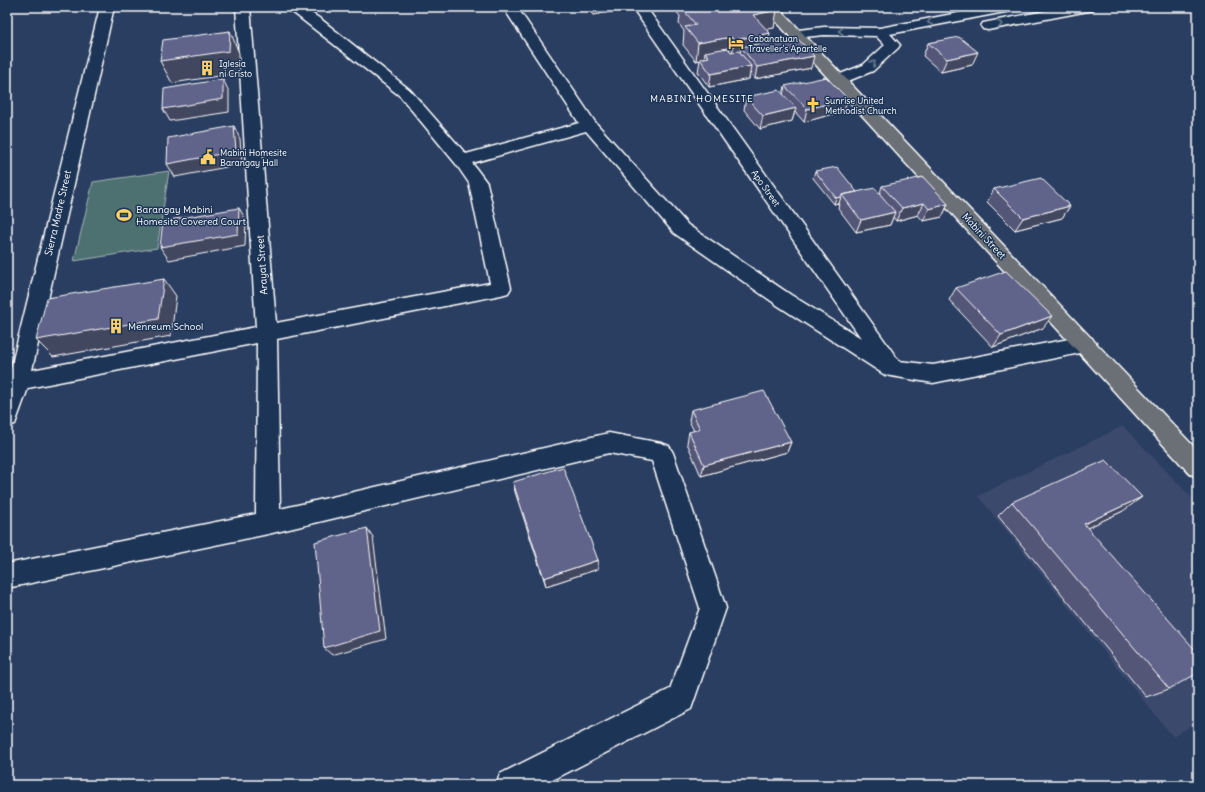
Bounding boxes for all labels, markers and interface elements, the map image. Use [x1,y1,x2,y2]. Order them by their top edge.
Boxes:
one-way arrow [927,18,933,26]
one-way arrow [997,20,1003,29]
one-way arrow [838,27,844,36]
place label: Cabanatuan Traveller's Apartelle [748,33,827,54]
hotel icon: Cabanatuan Traveller's Apartelle [727,34,745,52]
place label: Iglesia ni Cristo [219,58,252,79]
building icon: Iglesia ni Cristo [198,59,216,77]
one-way arrow [868,61,876,68]
district label: MABINI HOMESITE [650,92,754,105]
place label: Sunrise United Methodist Church [825,95,897,116]
church icon: Sunrise United Methodist Church [804,96,822,114]
place label: Mabini Homesite Barangay Hall [220,147,287,168]
public building icon: Mabini Homesite Barangay Hall [199,148,217,166]
street label: Sierra Madre Street [42,168,74,257]
street label: Apo Street [749,168,783,208]
place label: Barangay Mabini Homesite Covered Court [136,203,247,228]
sports icon: Barangay Mabini Homesite Covered Court [115,206,133,224]
street label: Mabini Street [959,210,1009,262]
street label: Arayat Street [253,234,271,295]
building icon: Menreum School [107,317,125,335]
place label: Menreum School [128,320,203,333]

